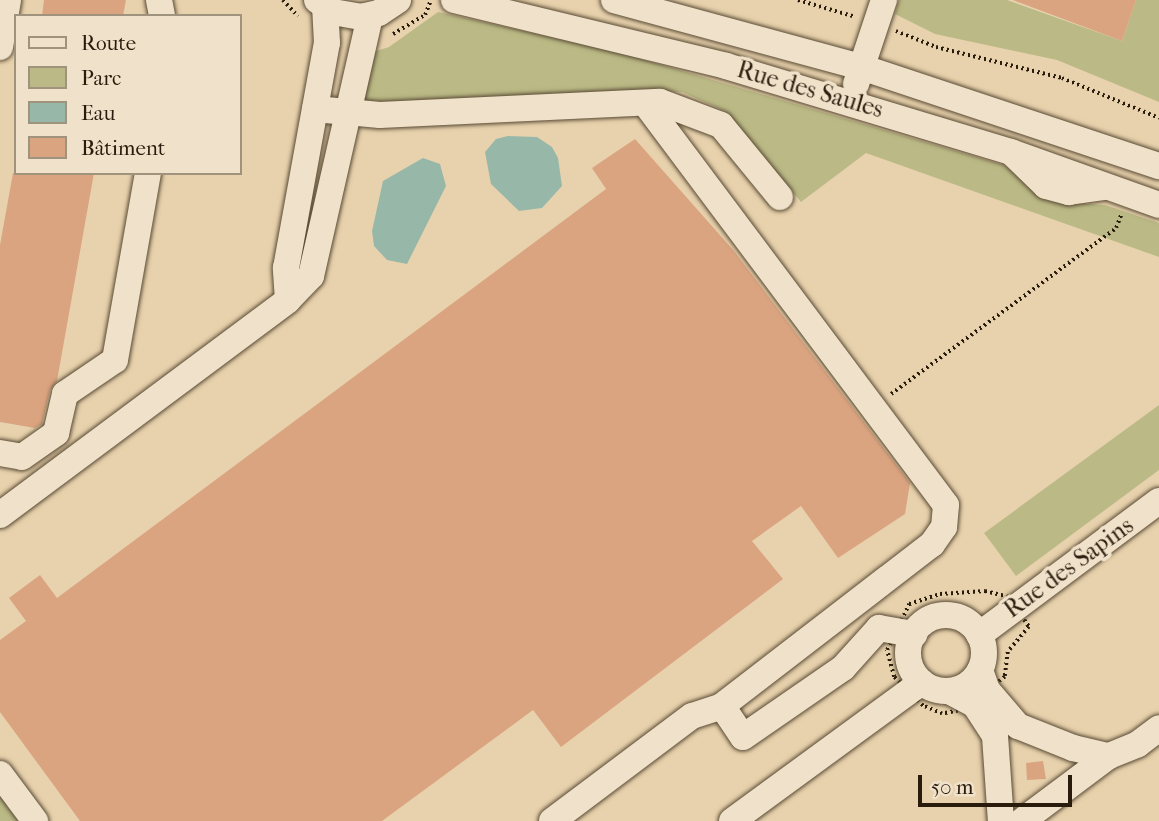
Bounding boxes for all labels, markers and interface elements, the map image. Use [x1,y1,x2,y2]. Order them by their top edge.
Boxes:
legend [14,14,242,175]
text: Route [81,31,136,55]
street label: Rue des Saules [734,55,886,125]
text: Parc [81,66,121,90]
text: Eau [81,101,115,125]
text: Bâtiment [81,136,165,160]
street label: Rue des Sapins [999,511,1139,625]
scale bar [921,762,1075,806]
text: 50 m [931,775,974,799]

